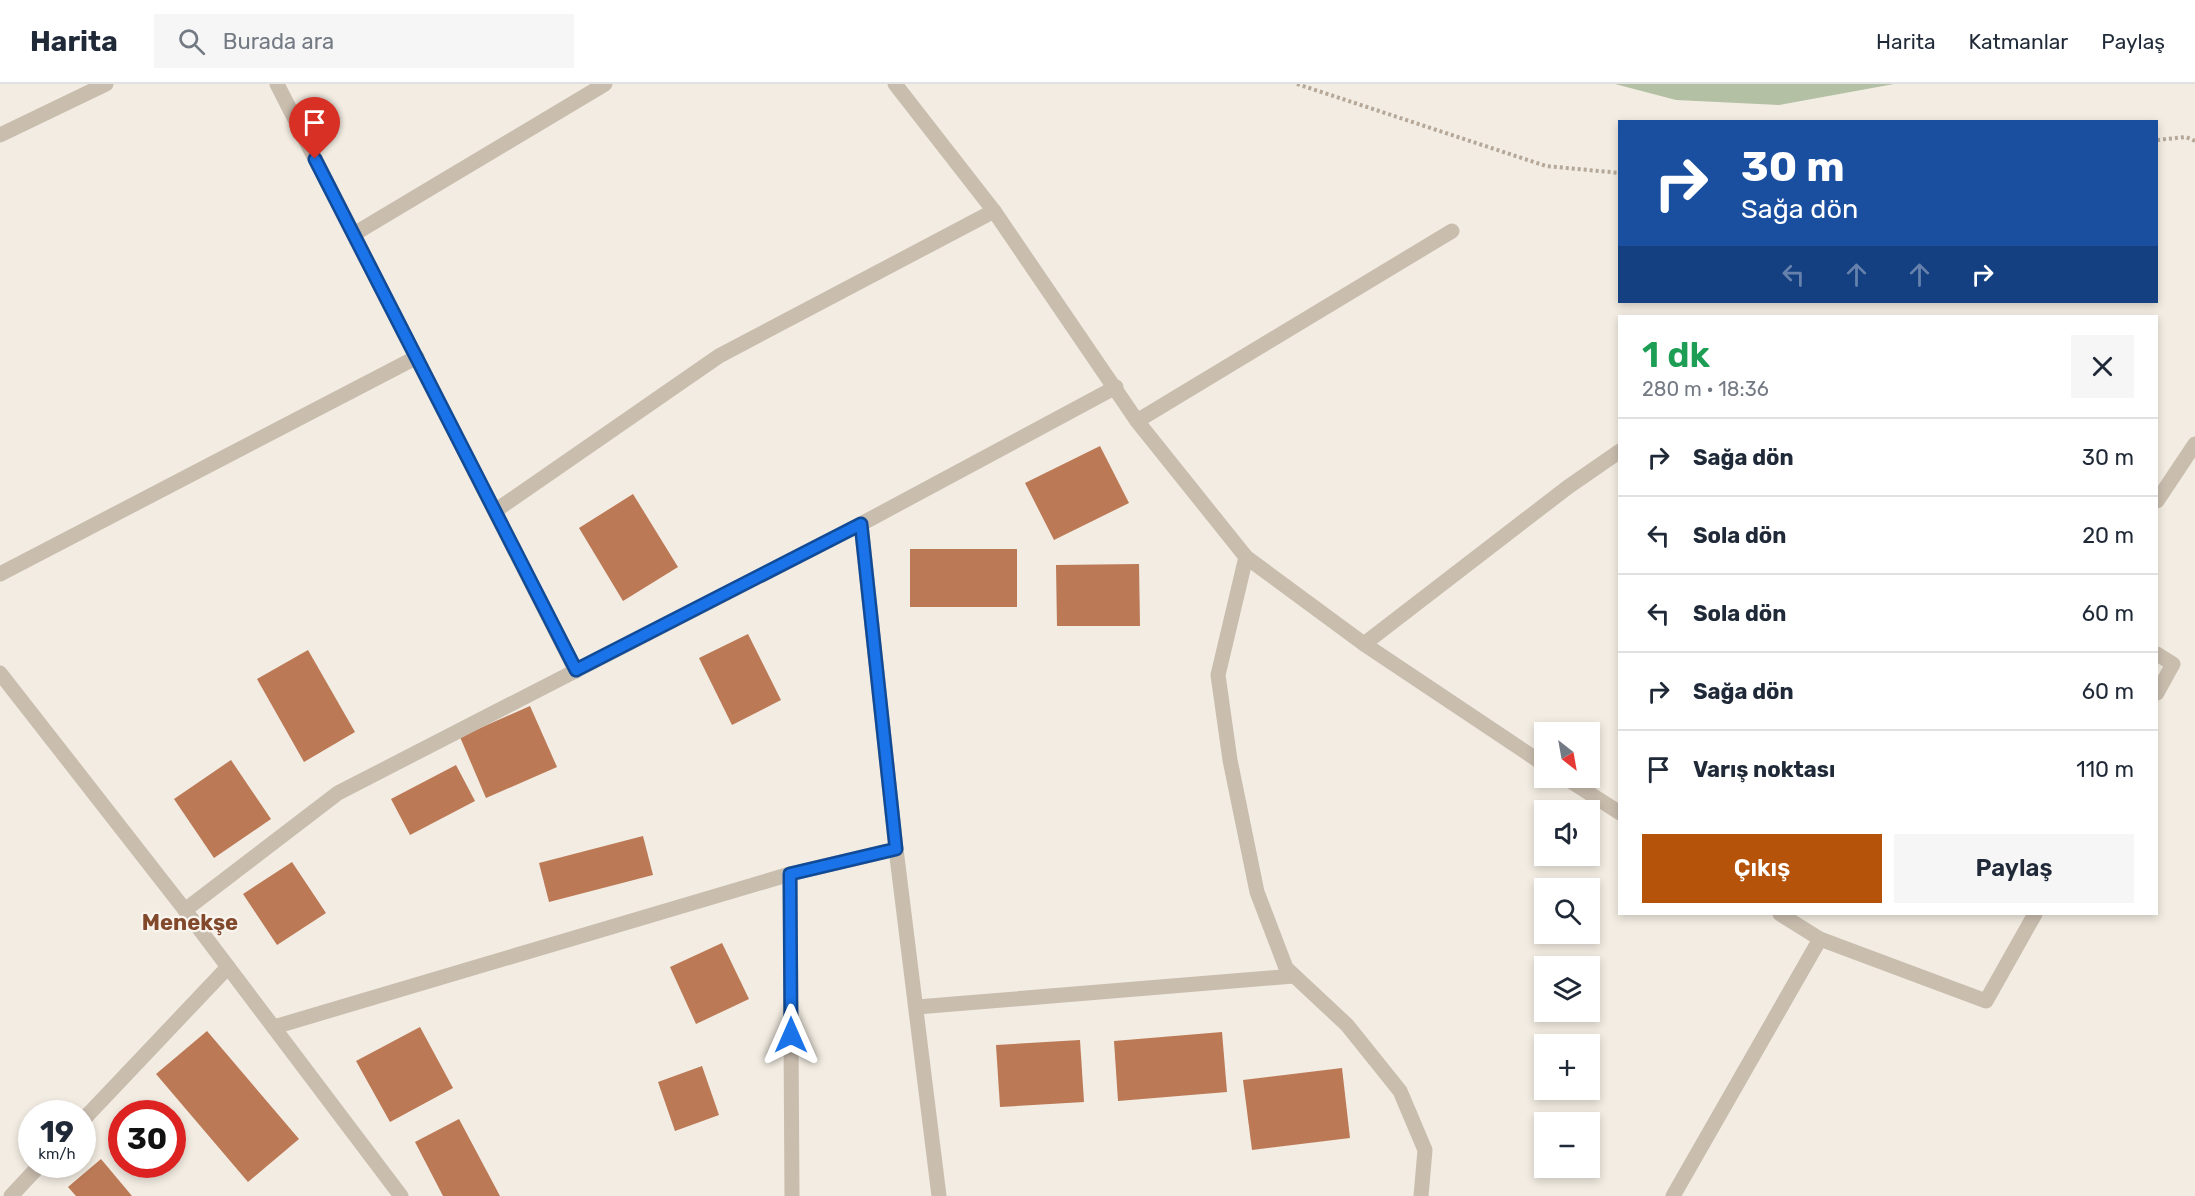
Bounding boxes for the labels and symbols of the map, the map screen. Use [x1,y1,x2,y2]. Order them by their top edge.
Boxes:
pin [289,97,340,159]
north arrow [1534,722,1600,788]
district label: Menekşe [142,909,238,936]
position arrow [759,1003,823,1067]
speed limit sign: 30 [108,1100,186,1178]

